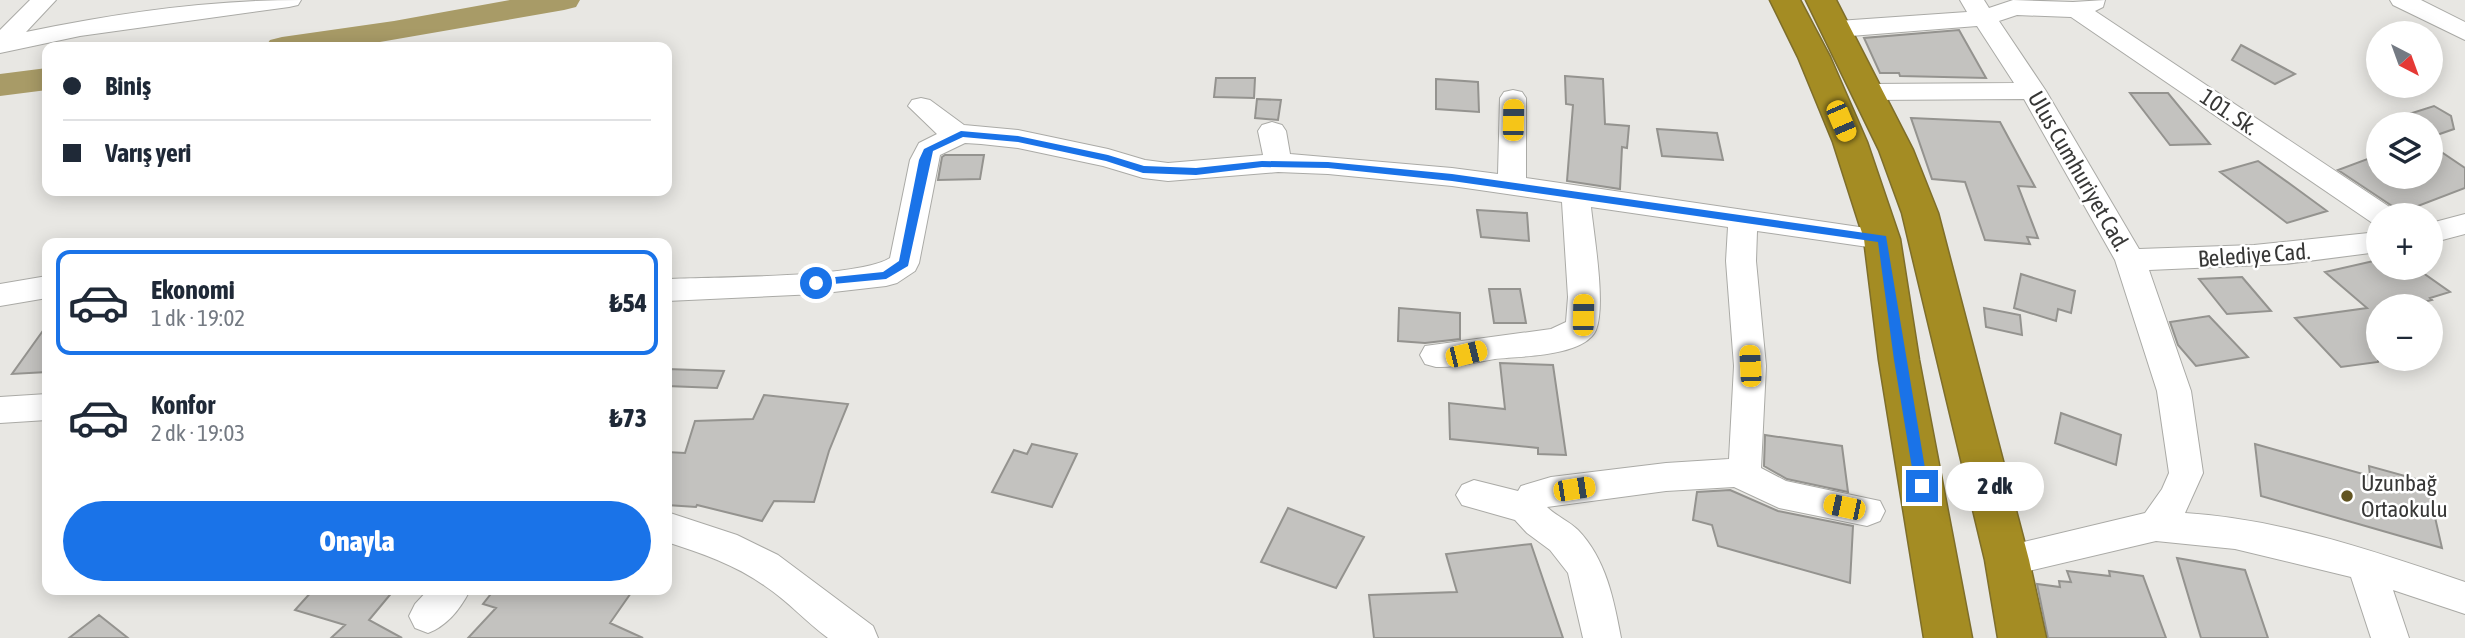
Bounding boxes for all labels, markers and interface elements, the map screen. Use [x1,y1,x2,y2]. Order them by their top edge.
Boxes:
north arrow [2366,21,2443,98]
map controls [2366,21,2443,371]
text: Biniş [105,71,151,101]
street label: 101. Sk. [2195,83,2263,141]
street label: Ulus Cumhuriyet Cad. [2023,87,2135,255]
car [1824,98,1859,144]
car [1503,99,1524,141]
button: layers [2366,112,2443,189]
text: Varış yeri [105,138,191,168]
button: + [2366,203,2443,280]
street label: Belediye Cad. [2197,238,2311,272]
route start [800,267,832,299]
icon: car [67,271,130,334]
text: Ekonomi [151,275,235,305]
text: ₺54 [610,288,647,318]
car [1573,294,1594,336]
button: − [2366,294,2443,371]
text: 1 dk · 19:02 [151,305,245,331]
car [1444,339,1489,369]
car [1739,344,1762,388]
icon: car [67,386,130,449]
text: Konfor [151,390,215,420]
text: ₺73 [610,403,647,433]
text: 2 dk · 19:03 [151,420,245,446]
callout: 2 dk [1946,462,2044,510]
route end [1906,470,1938,502]
place label: Uzunbağ Ortaokulu [2361,470,2448,522]
text: 2 dk [1978,473,2012,499]
car [1552,475,1597,503]
marker: Uzunbağ Ortaokulu [2339,488,2355,504]
car [1822,492,1867,522]
button: Onayla [63,501,651,581]

